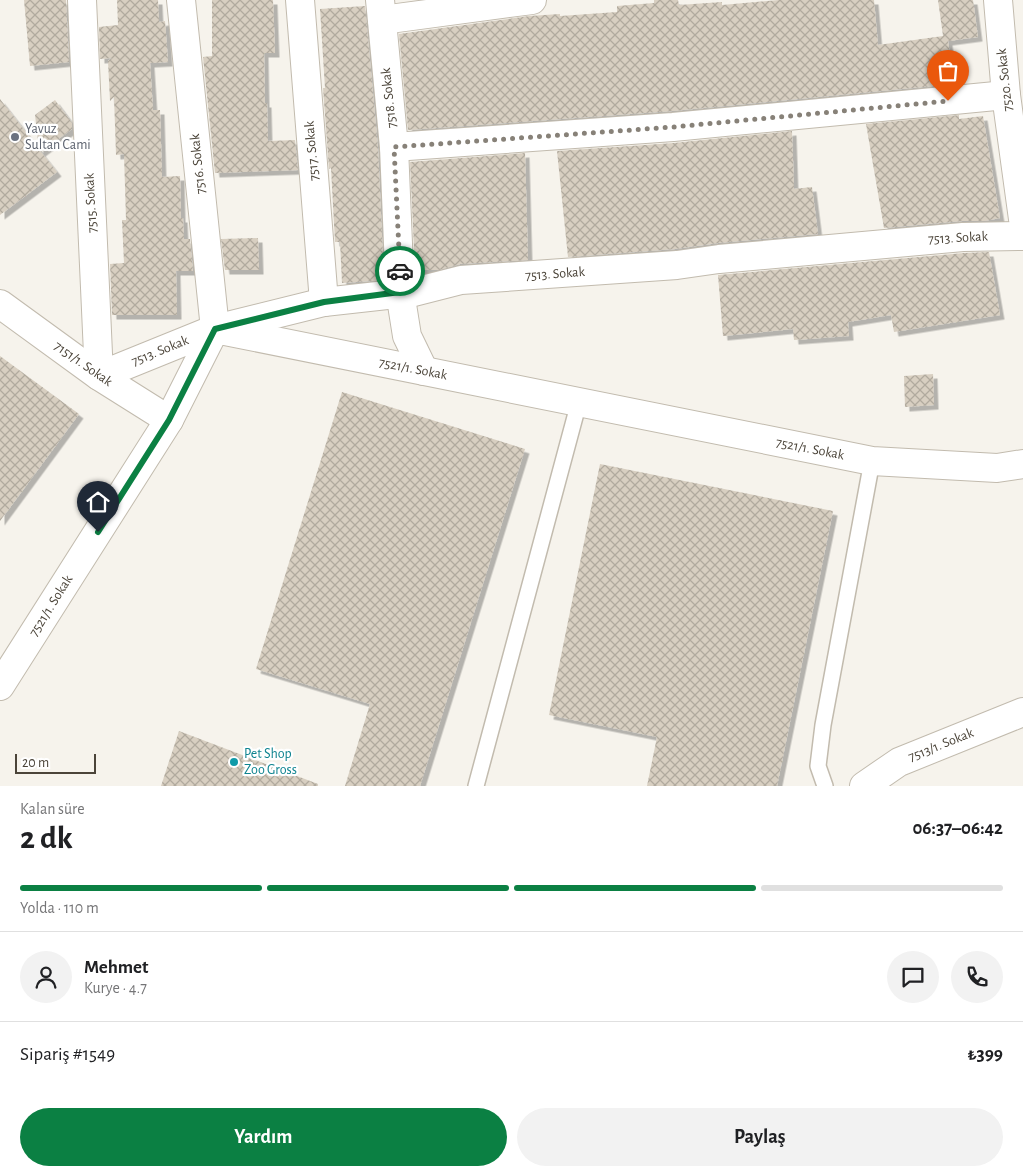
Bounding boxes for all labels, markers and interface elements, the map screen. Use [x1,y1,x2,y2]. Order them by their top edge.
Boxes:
street label: 7520. Sokak [995,47,1015,112]
pin [927,50,969,101]
icon: bag [934,57,962,85]
street label: 7518. Sokak [379,66,399,129]
street label: 7517. Sokak [302,120,322,182]
place label: Yavuz Sultan Cami [25,122,91,152]
marker: Yavuz Sultan Cami [9,131,21,143]
street label: 7516. Sokak [188,132,208,195]
street label: 7515. Sokak [82,172,100,233]
street label: 7513. Sokak [928,229,989,247]
courier [375,246,425,296]
icon: car [386,257,414,285]
street label: 7513. Sokak [525,265,586,283]
street label: 7513. Sokak [130,333,191,369]
street label: 7151/1. Sokak [51,339,115,390]
street label: 7521/1. Sokak [378,356,449,383]
street label: 7521/1. Sokak [775,436,846,463]
pin [77,481,119,532]
icon: home [84,488,112,516]
street label: 7521/1. Sokak [27,572,76,639]
street label: 7513/1. Sokak [906,725,976,764]
place label: Pet Shop Zoo Gross [244,747,297,777]
scale bar [15,751,96,774]
text: 20 m [22,756,49,770]
marker: Pet Shop Zoo Gross [228,756,240,768]
text: Kalan süre [20,801,85,817]
text: 06:37–06:42 [912,819,1003,838]
text: 2 dk [20,822,73,854]
text: Yolda · 110 m [20,900,99,916]
button: person [20,951,72,1003]
button: chat [887,951,939,1003]
button: phone [951,951,1003,1003]
text: Mehmet [84,958,148,977]
text: Kurye · 4.7 [84,980,147,996]
text: Sipariş #1549 [20,1045,115,1064]
text: ₺399 [968,1045,1003,1064]
button: Yardım [20,1108,507,1166]
button: Paylaş [517,1108,1003,1166]

